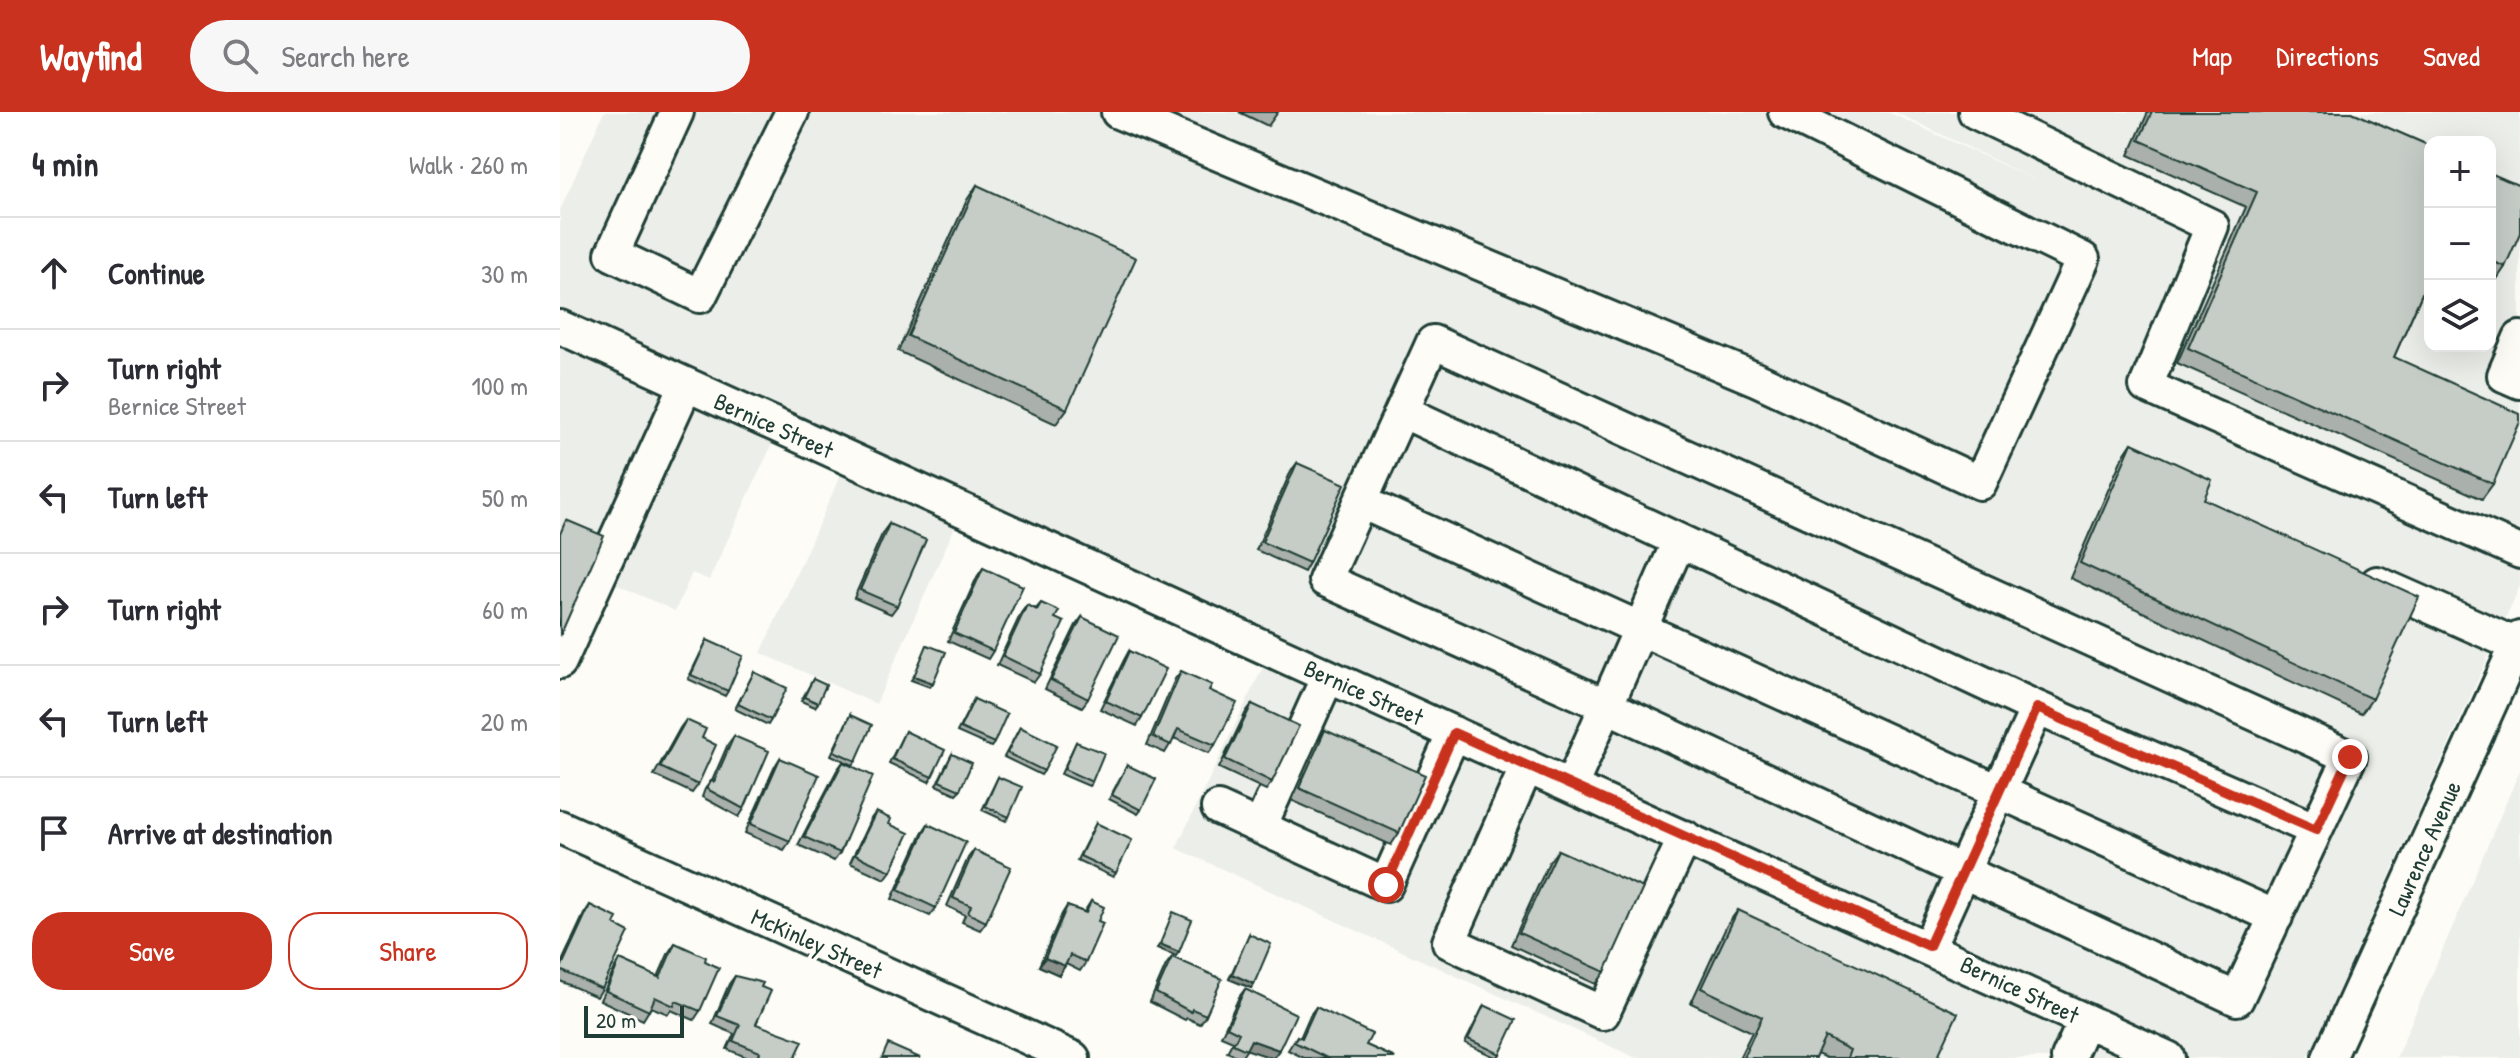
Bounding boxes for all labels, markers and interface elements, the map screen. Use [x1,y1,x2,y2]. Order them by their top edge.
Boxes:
search box [190,20,750,92]
text: Wayfind [40,30,142,82]
icon: search [218,34,262,78]
text: Search here [282,36,410,76]
text: Map [2192,37,2232,75]
text: Directions [2276,37,2379,75]
text: Saved [2423,37,2480,75]
map controls [2424,136,2496,352]
button: + [2424,136,2496,208]
text: 4 min [32,141,99,187]
text: Walk · 260 m [409,147,528,182]
button: − [2424,208,2496,280]
icon: ahead [32,251,76,295]
text: Continue [108,253,205,293]
text: 30 m [481,256,528,291]
button: layers [2424,280,2496,352]
text: Turn right [108,348,221,388]
icon: right [32,363,76,407]
text: 100 m [472,368,528,403]
street label: Bernice Street [709,384,839,466]
text: Bernice Street [108,388,246,423]
icon: left [32,475,76,519]
text: Turn left [108,477,207,517]
text: 50 m [482,480,528,515]
icon: right [32,587,76,631]
text: Turn right [108,589,221,629]
text: 60 m [482,592,528,627]
street label: Bernice Street [1299,651,1429,733]
icon: left [32,699,76,743]
text: Turn left [108,701,207,741]
text: 20 m [481,704,528,739]
route end [2332,739,2368,775]
street label: Lawrence Avenue [2380,775,2468,920]
icon: arrive [32,811,76,855]
text: Arrive at destination [108,813,333,853]
route start [1368,867,1404,903]
street label: McKinley Street [747,900,888,986]
button: Save [32,912,272,990]
button: Share [288,912,528,990]
street label: Bernice Street [1955,948,2085,1031]
scale bar [584,1002,684,1038]
text: 20 m [596,1005,636,1035]

